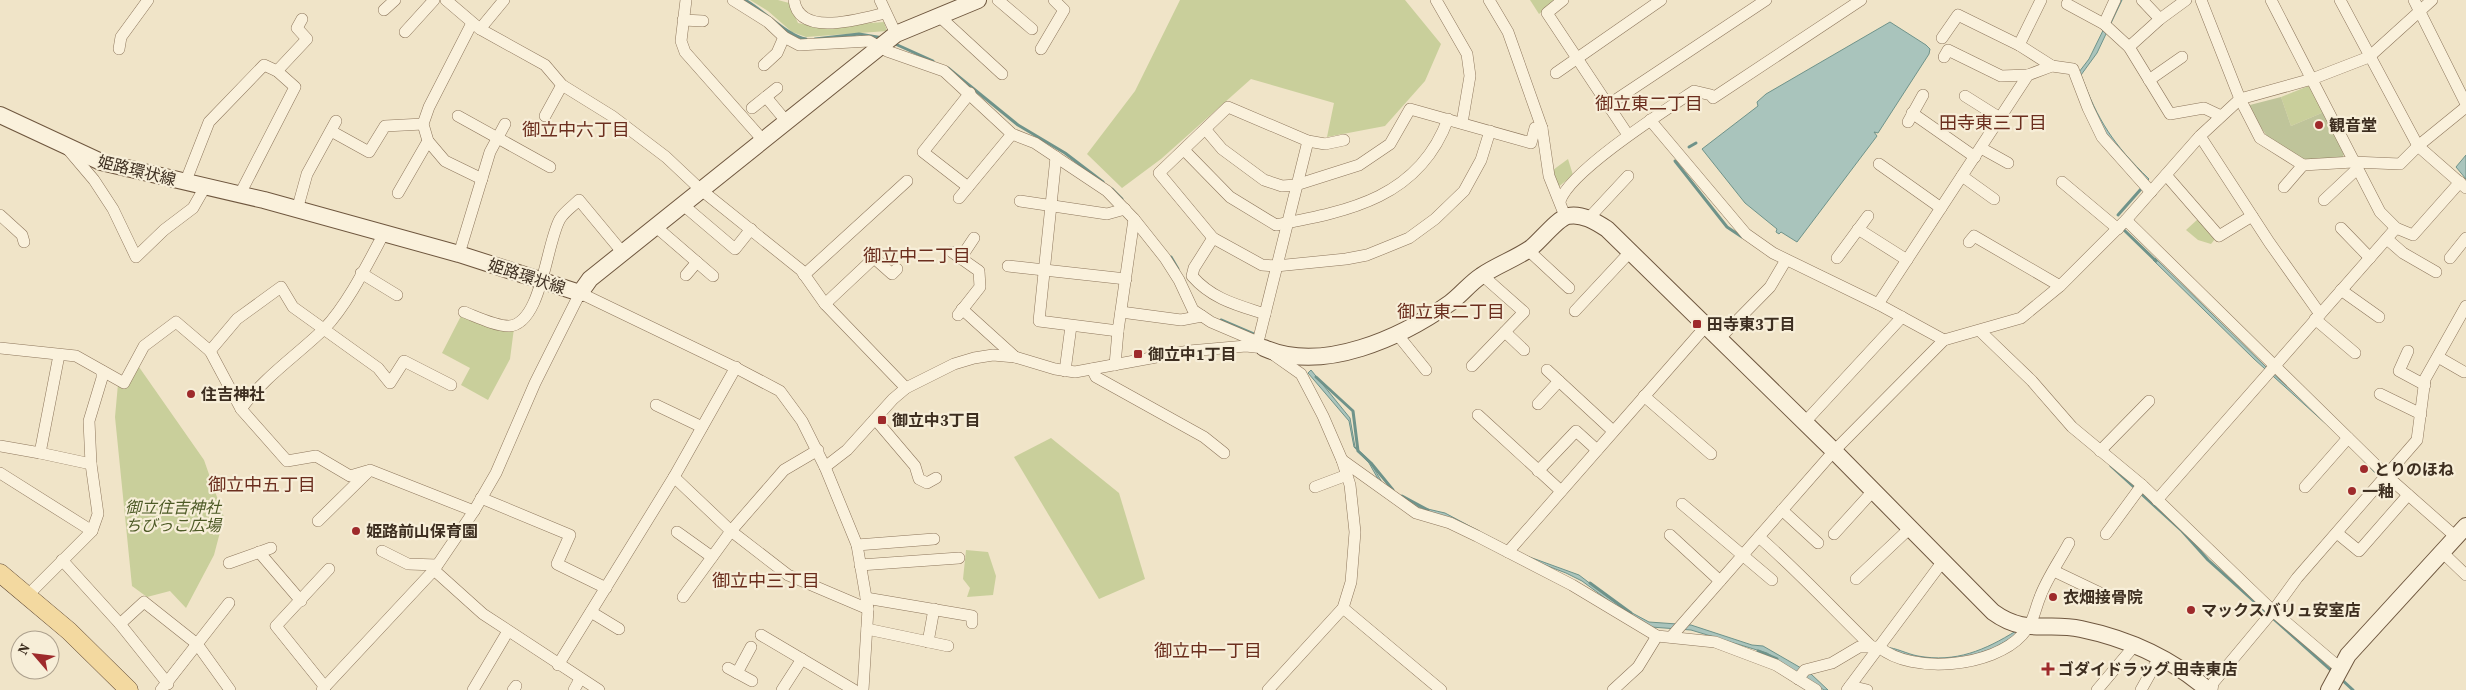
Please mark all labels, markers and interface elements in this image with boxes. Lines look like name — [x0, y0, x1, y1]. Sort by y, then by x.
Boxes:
district label: 御立東二丁目 — [1595, 91, 1703, 116]
district label: 田寺東三丁目 — [1939, 110, 2047, 135]
place label: 観音堂 — [2329, 114, 2377, 136]
district label: 御立中六丁目 — [522, 117, 630, 142]
marker: 観音堂 — [2313, 119, 2325, 131]
street label: 姫路環状線 — [96, 150, 178, 190]
district label: 御立中二丁目 — [863, 243, 971, 268]
street label: 姫路環状線 — [486, 253, 568, 299]
district label: 御立東二丁目 — [1397, 299, 1505, 324]
place label: 田寺東3丁目 — [1707, 313, 1796, 335]
marker: 田寺東3丁目 — [1691, 318, 1703, 330]
place label: 御立中1丁目 — [1148, 343, 1237, 365]
marker: 御立中1丁目 — [1132, 348, 1144, 360]
place label: 住吉神社 — [200, 383, 265, 405]
marker: 住吉神社 — [185, 388, 197, 400]
place label: 御立中3丁目 — [892, 409, 981, 431]
marker: 御立中3丁目 — [876, 414, 888, 426]
place label: とりのほね — [2374, 458, 2454, 480]
marker: とりのほね — [2358, 463, 2370, 475]
district label: 御立中五丁目 — [208, 472, 316, 497]
place label: 一釉 — [2362, 480, 2394, 502]
marker: 一釉 — [2346, 485, 2358, 497]
park label: 御立住吉神社 ちびっこ広場 — [125, 496, 223, 536]
place label: 姫路前山保育園 — [366, 520, 478, 542]
marker: 姫路前山保育園 — [350, 525, 362, 537]
district label: 御立中三丁目 — [712, 568, 820, 593]
place label: 衣畑接骨院 — [2063, 586, 2143, 608]
marker: 衣畑接骨院 — [2047, 591, 2059, 603]
place label: マックスバリュ安室店 — [2201, 599, 2361, 621]
marker: マックスバリュ安室店 — [2185, 604, 2197, 616]
north arrow — [10, 630, 60, 680]
district label: 御立中一丁目 — [1154, 638, 1262, 663]
text: N — [12, 640, 35, 658]
place label: ゴダイドラッグ 田寺東店 — [2058, 658, 2237, 680]
marker: ゴダイドラッグ 田寺東店 — [2042, 663, 2054, 675]

